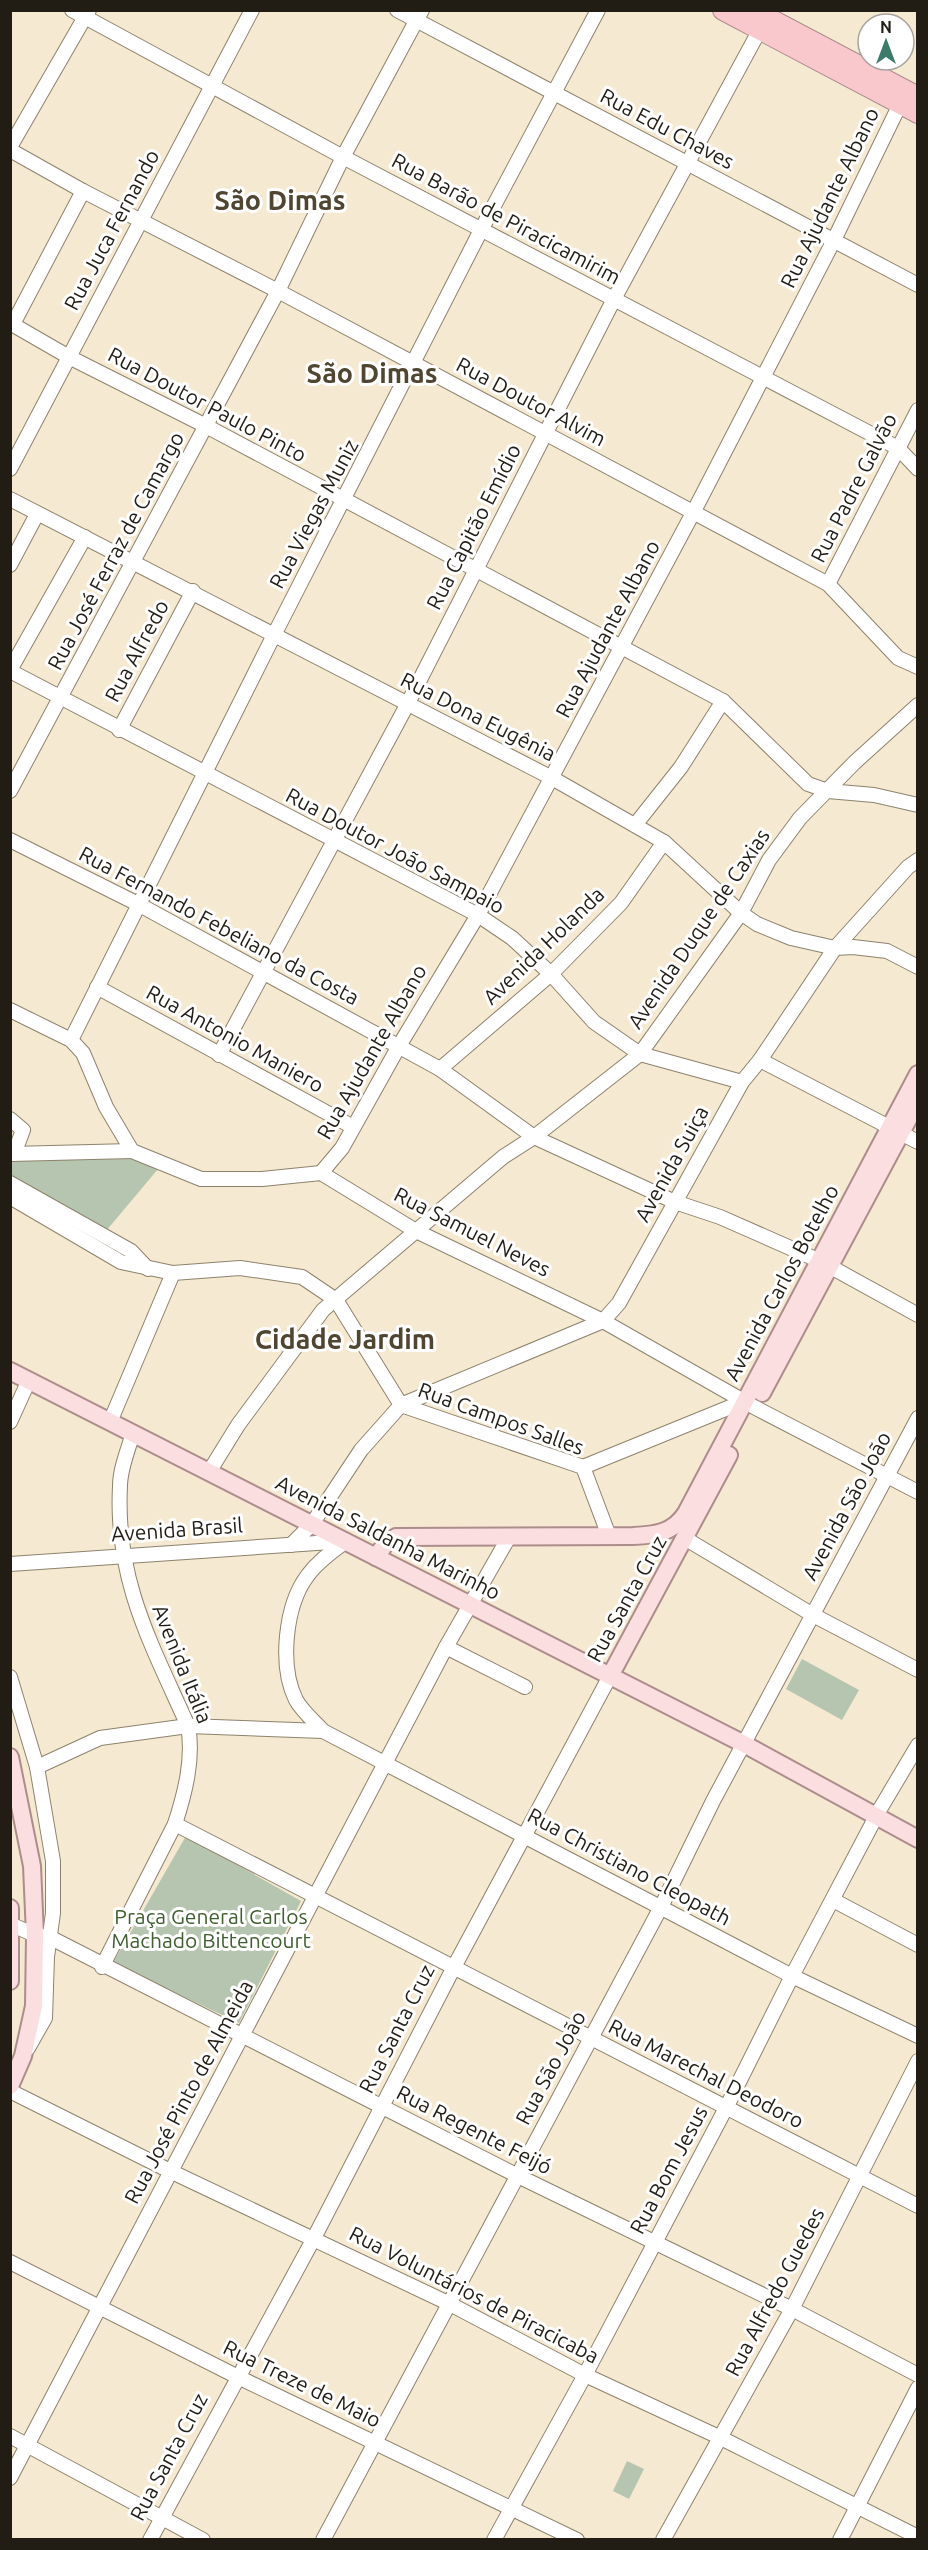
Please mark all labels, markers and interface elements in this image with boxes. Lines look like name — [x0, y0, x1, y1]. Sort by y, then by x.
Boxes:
north arrow — [856, 12, 916, 72]
text: N — [880, 18, 892, 36]
street label: Rua Edu Chaves — [597, 83, 738, 173]
street label: Rua Ajudante Albano — [775, 103, 883, 292]
street label: Rua Juca Fernando — [59, 145, 164, 314]
street label: Rua Barão de Piracicamirim — [388, 148, 625, 289]
district label: São Dimas — [215, 185, 345, 215]
street label: Rua Doutor Paulo Pinto — [104, 342, 311, 467]
street label: Rua Doutor Alvim — [453, 352, 610, 451]
district label: São Dimas — [307, 358, 437, 388]
street label: Rua Padre Galvão — [805, 409, 901, 566]
street label: Rua José Ferraz de Camargo — [42, 427, 188, 674]
street label: Rua Viegas Muniz — [264, 435, 362, 592]
street label: Rua Capitão Emídio — [421, 440, 525, 613]
street label: Rua Ajudante Albano — [550, 536, 664, 721]
street label: Rua Alfredo — [99, 595, 173, 706]
street label: Rua Dona Eugênia — [397, 667, 560, 766]
street label: Rua Doutor João Sampaio — [282, 782, 509, 918]
street label: Avenida Duque de Caxias — [622, 824, 774, 1033]
street label: Rua Fernando Febeliano da Costa — [75, 841, 364, 1009]
street label: Avenida Holanda — [478, 882, 609, 1009]
street label: Rua Ajudante Albano — [311, 960, 431, 1143]
street label: Rua Antonio Maniero — [143, 979, 328, 1097]
street label: Avenida Suiça — [629, 1101, 713, 1226]
street label: Avenida Carlos Botelho — [719, 1180, 843, 1385]
street label: Rua Samuel Neves — [390, 1181, 555, 1281]
district label: Cidade Jardim — [255, 1324, 435, 1354]
street label: Rua Campos Salles — [415, 1377, 587, 1459]
street label: Avenida São João — [797, 1427, 895, 1584]
street label: Avenida Saldanha Marinho — [272, 1470, 505, 1604]
street label: Avenida Brasil — [110, 1512, 244, 1546]
street label: Rua Santa Cruz — [582, 1531, 671, 1666]
street label: Avenida Itália — [148, 1601, 218, 1727]
street label: Rua Christiano Cleopath — [524, 1802, 735, 1930]
park label: Praça General Carlos Machado Bittencourt — [111, 1904, 311, 1952]
street label: Rua Santa Cruz — [353, 1960, 439, 2097]
street label: Rua José Pinto de Almeida — [119, 1976, 257, 2207]
street label: Rua São João — [510, 2007, 590, 2128]
street label: Rua Marechal Deodoro — [605, 2013, 808, 2133]
street label: Rua Regente Feijó — [393, 2080, 556, 2179]
street label: Rua Bom Jesus — [624, 2101, 712, 2238]
street label: Rua Alfredo Guedes — [720, 2203, 829, 2380]
street label: Rua Voluntários de Piracicaba — [346, 2221, 603, 2368]
street label: Rua Treze de Maio — [220, 2335, 385, 2432]
street label: Rua Santa Cruz — [124, 2389, 212, 2524]

